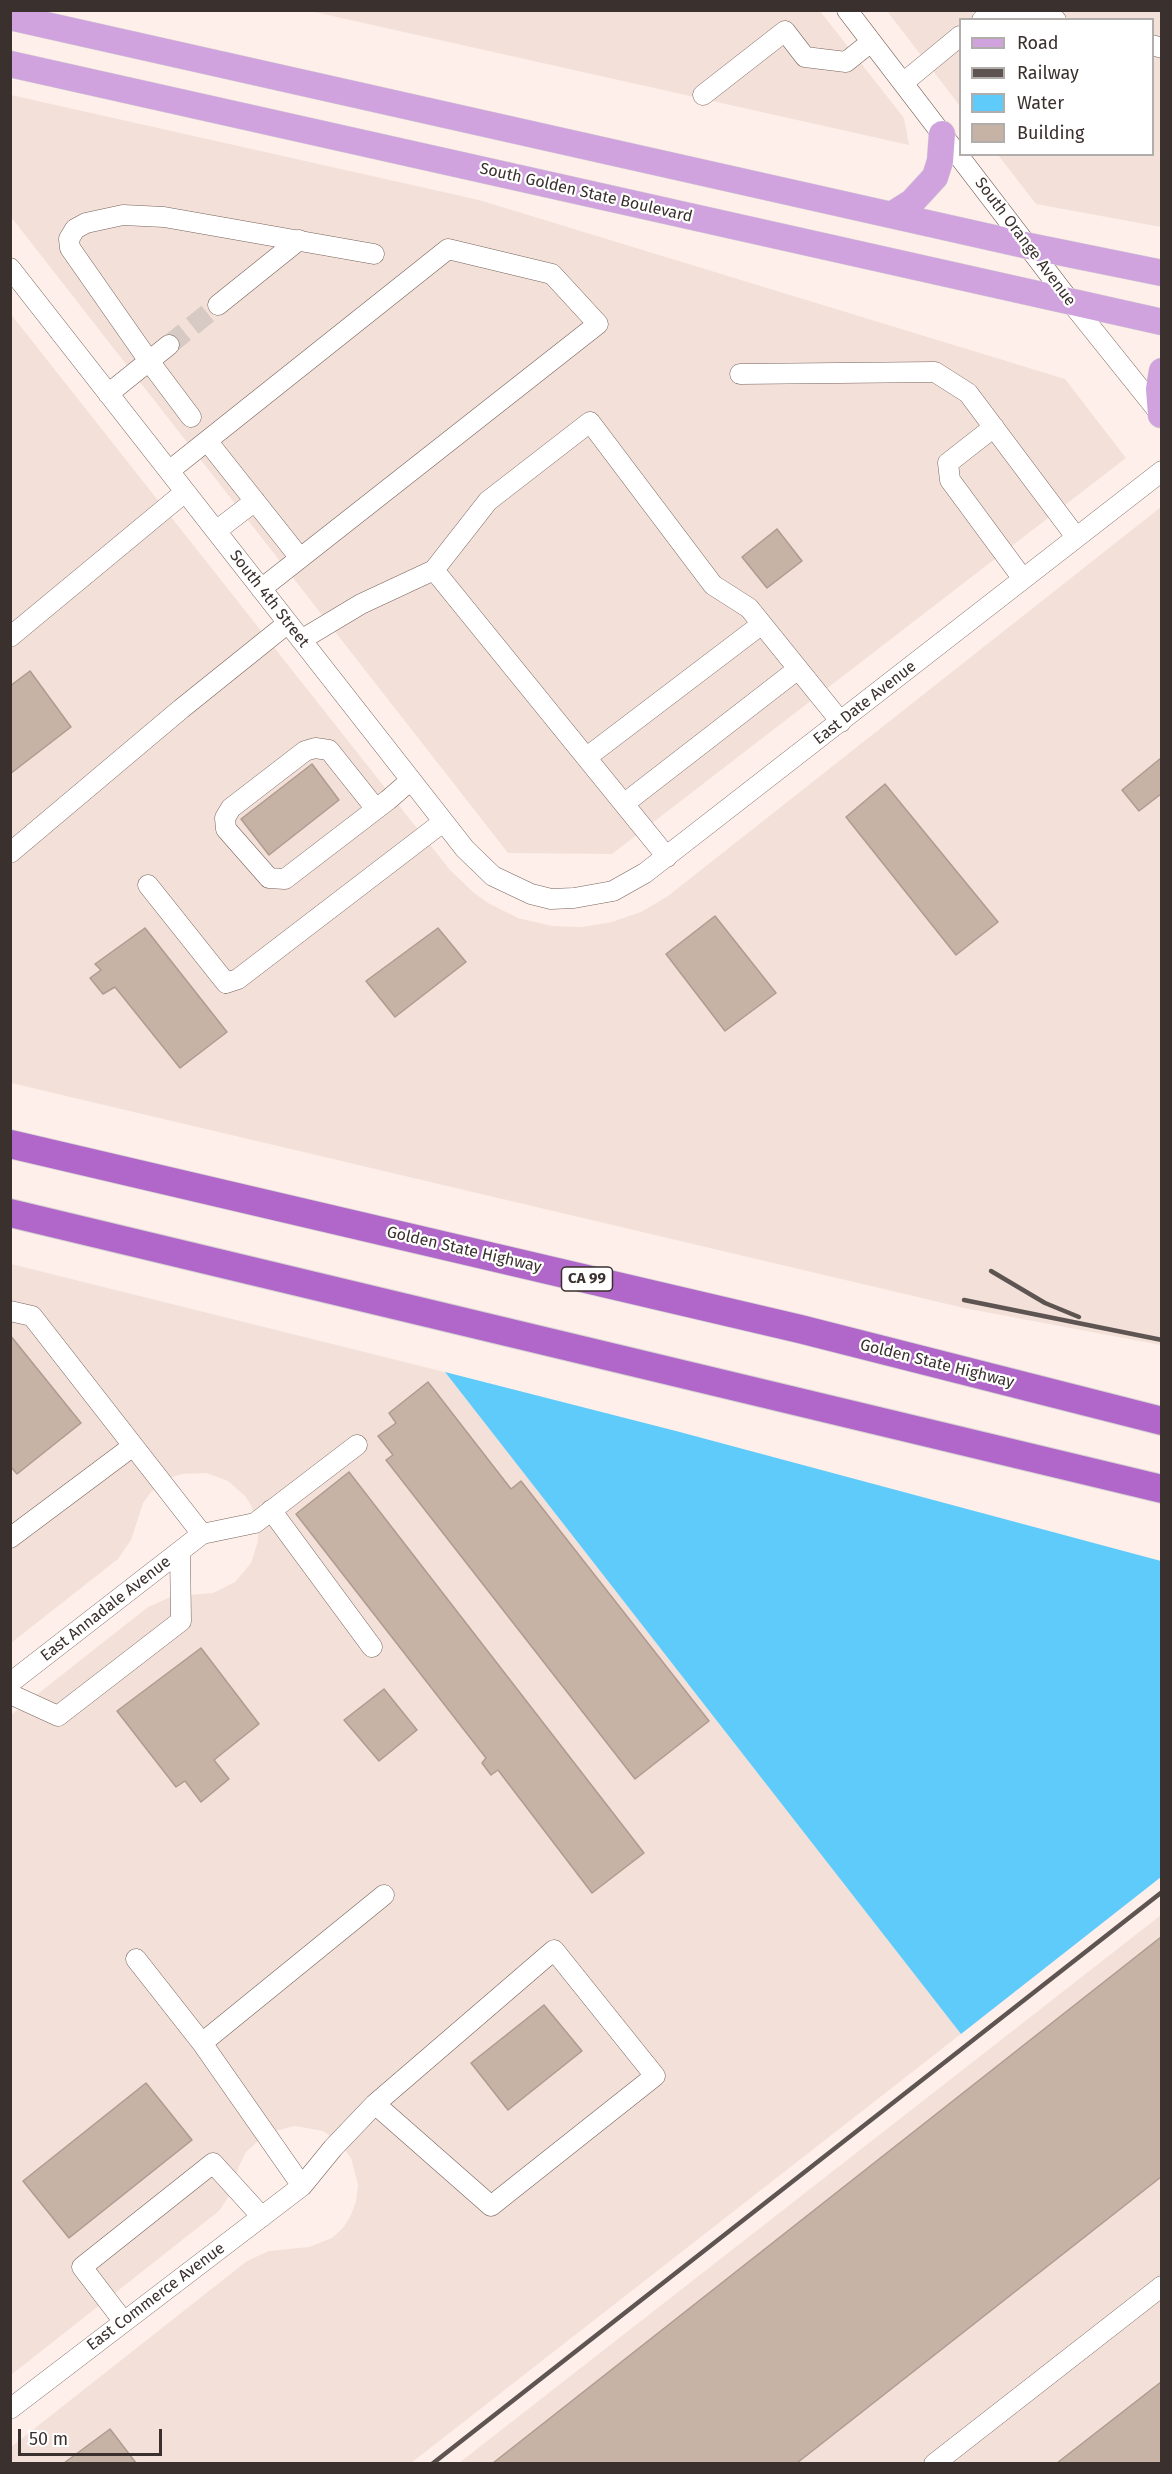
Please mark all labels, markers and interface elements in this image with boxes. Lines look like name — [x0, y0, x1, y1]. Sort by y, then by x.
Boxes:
legend — [959, 18, 1154, 156]
text: Road — [1017, 32, 1059, 54]
text: Railway — [1017, 62, 1079, 84]
text: Water — [1017, 92, 1064, 114]
text: Building — [1017, 122, 1084, 144]
street label: South Golden State Boulevard — [478, 159, 694, 227]
street label: South Orange Avenue — [970, 174, 1080, 310]
street label: South 4th Street — [225, 547, 313, 651]
street label: East Date Avenue — [810, 657, 920, 749]
street label: Golden State Highway — [385, 1223, 543, 1277]
road number: CA 99 — [562, 1267, 612, 1291]
street label: Golden State Highway — [858, 1336, 1016, 1392]
street label: East Annadale Avenue — [37, 1552, 175, 1666]
street label: East Commerce Avenue — [83, 2239, 229, 2355]
scale bar — [21, 2417, 165, 2455]
text: 50 m — [29, 2428, 68, 2450]

